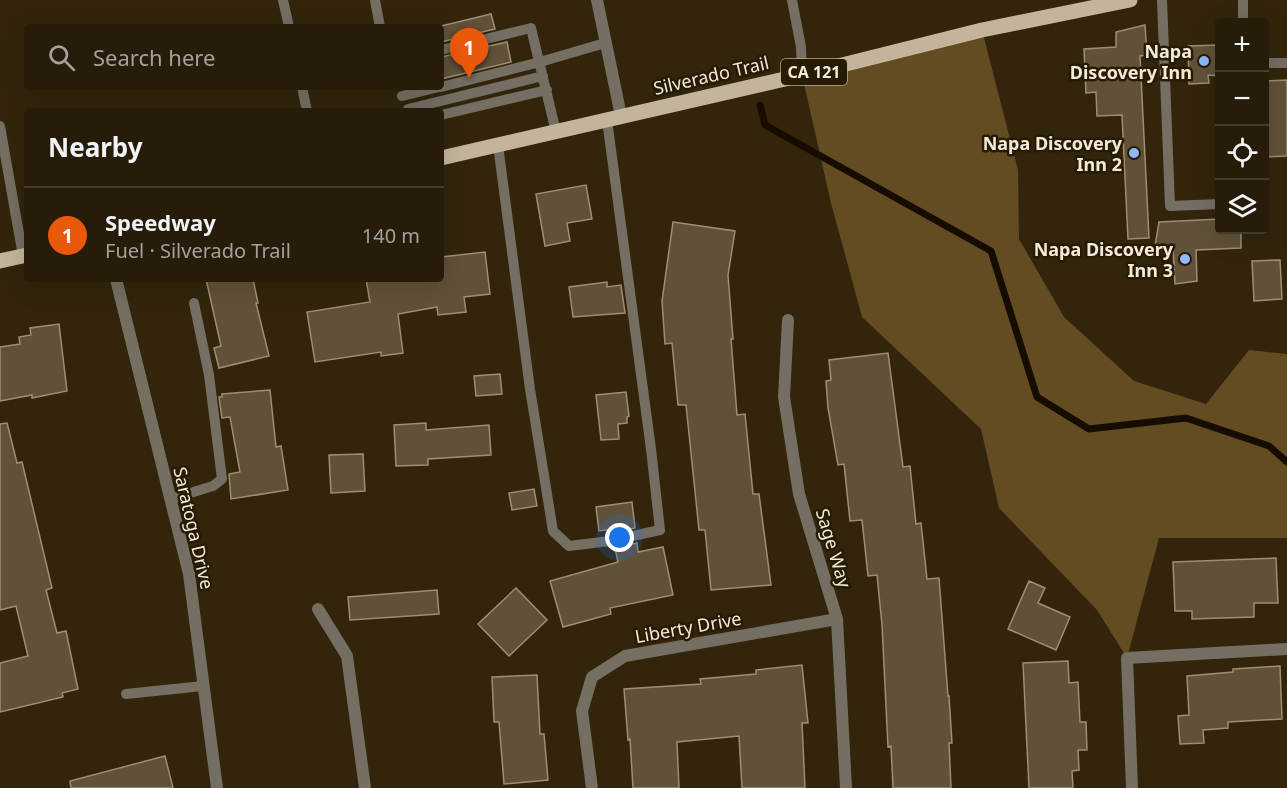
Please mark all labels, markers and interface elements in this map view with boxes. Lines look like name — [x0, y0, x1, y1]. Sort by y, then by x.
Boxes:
map controls — [1215, 18, 1269, 234]
button: + — [1215, 18, 1269, 72]
search box — [24, 24, 444, 90]
pin: 1 — [450, 28, 488, 78]
place label: Napa Discovery Inn — [1070, 39, 1192, 84]
icon: search — [45, 41, 78, 74]
text: Search here — [93, 42, 215, 72]
street label: Silverado Trail — [651, 50, 771, 100]
marker: Napa Discovery Inn — [1197, 54, 1211, 68]
road number: CA 121 — [781, 59, 847, 85]
button: − — [1215, 72, 1269, 126]
button: locate — [1215, 126, 1269, 180]
text: Nearby — [48, 129, 143, 165]
place label: Napa Discovery Inn 2 — [983, 131, 1123, 176]
marker: Napa Discovery Inn 2 — [1127, 146, 1141, 160]
button: layers — [1215, 180, 1269, 234]
text: Speedway — [105, 207, 216, 237]
text: 1 — [62, 222, 73, 249]
text: 140 m — [362, 222, 420, 249]
text: Fuel · Silverado Trail — [105, 237, 291, 264]
place label: Napa Discovery Inn 3 — [1034, 237, 1174, 282]
marker: Napa Discovery Inn 3 — [1178, 252, 1192, 266]
street label: Saratoga Drive — [168, 464, 220, 592]
street label: Sage Way — [811, 505, 858, 591]
your location — [605, 523, 634, 552]
street label: Liberty Drive — [633, 606, 743, 648]

